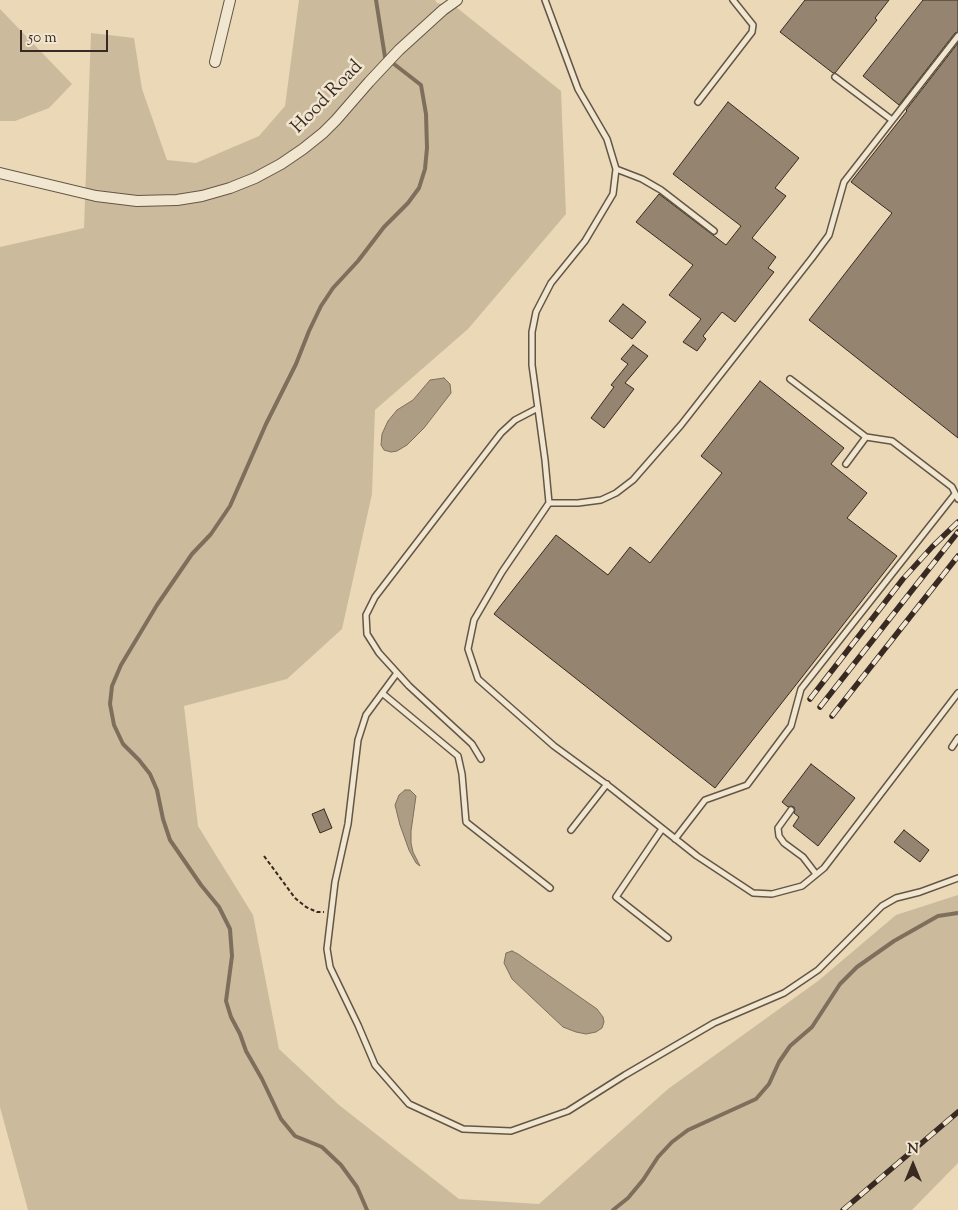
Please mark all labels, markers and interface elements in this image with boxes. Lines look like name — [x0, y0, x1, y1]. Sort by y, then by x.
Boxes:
scale bar — [22, 20, 110, 52]
text: 50 m — [28, 28, 57, 49]
street label: Hood Road — [287, 57, 369, 139]
north arrow — [888, 1140, 938, 1190]
text: N — [907, 1140, 919, 1160]

